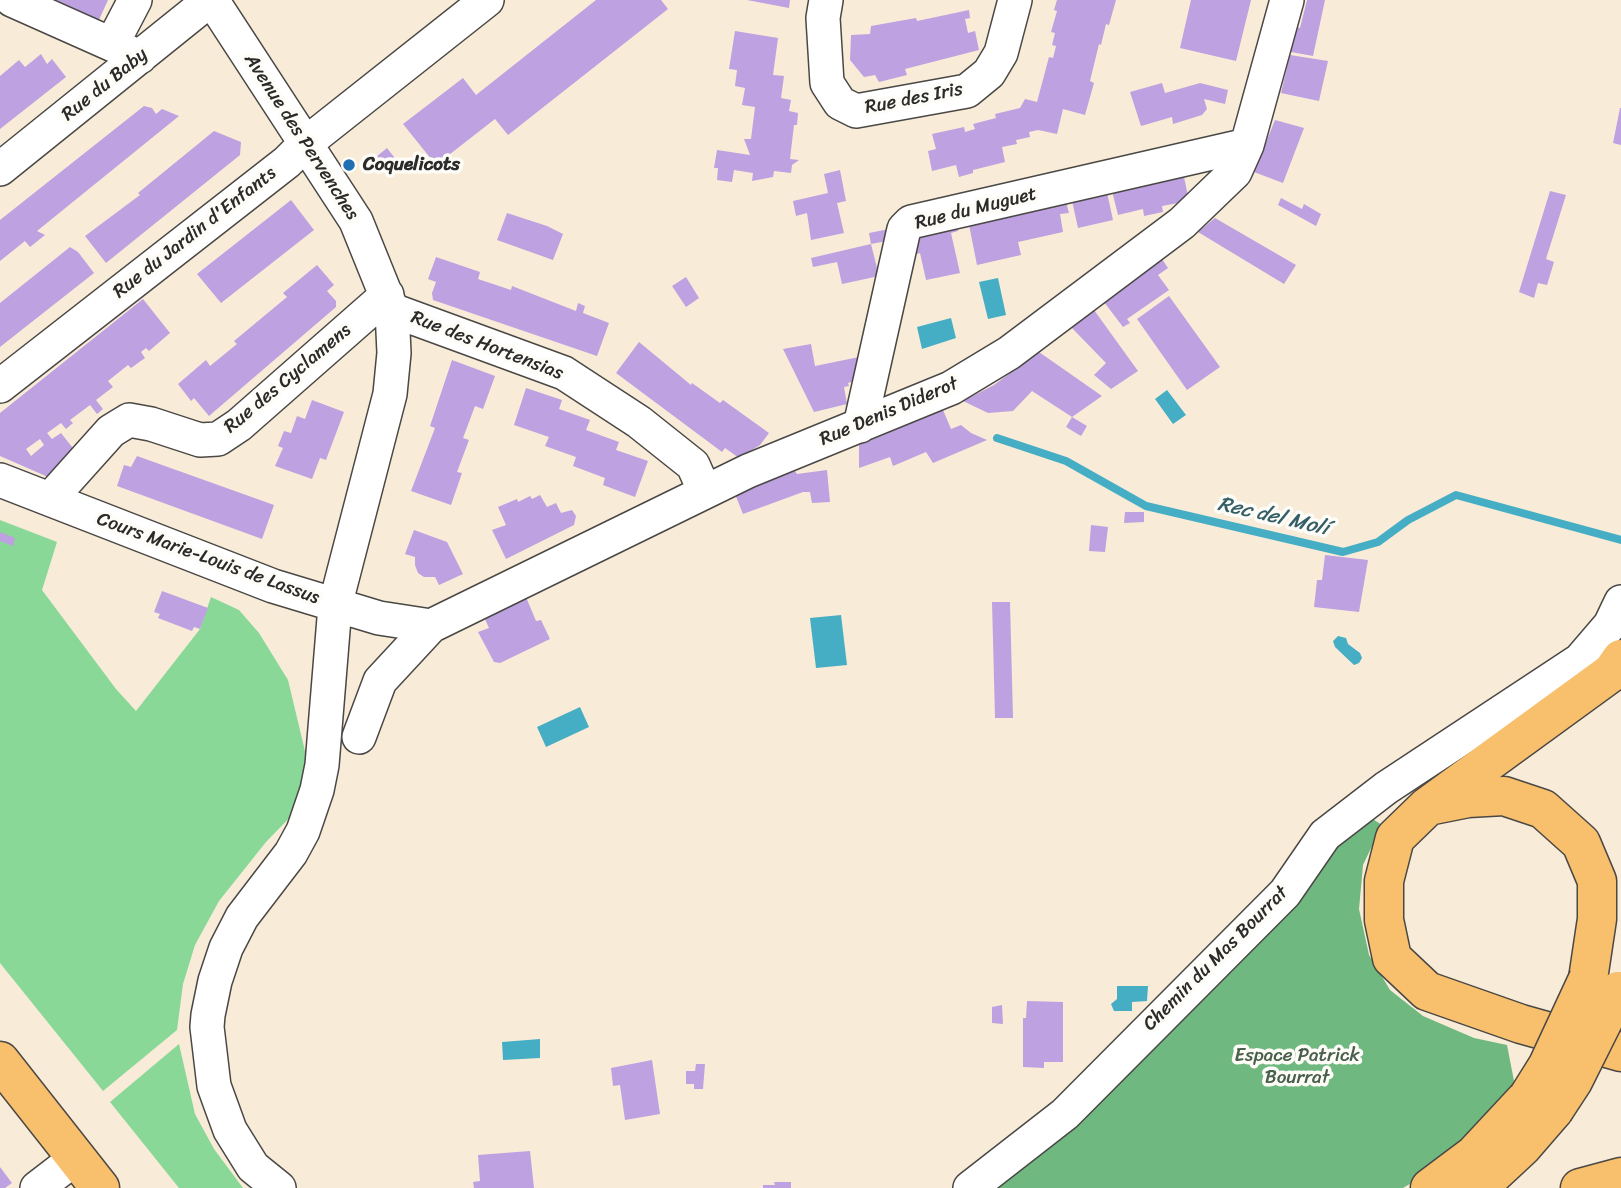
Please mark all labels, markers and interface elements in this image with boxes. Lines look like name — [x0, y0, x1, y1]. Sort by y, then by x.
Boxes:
street label: Rue du Baby — [58, 44, 152, 126]
street label: Avenue des Pervenches — [239, 50, 363, 224]
street label: Rue des Iris — [863, 78, 965, 120]
place label: Coquelicots — [363, 154, 460, 176]
marker: Coquelicots — [341, 157, 357, 173]
street label: Rue du Jardin d'Enfants — [109, 162, 281, 304]
street label: Rue du Muguet — [913, 183, 1039, 235]
street label: Rue des Hortensias — [408, 306, 566, 386]
street label: Rue des Cyclamens — [220, 319, 356, 439]
street label: Rue Denis Diderot — [816, 373, 962, 451]
water label: Rec del Molí — [1215, 492, 1331, 542]
street label: Cours Marie-Louis de Lassus — [94, 508, 322, 610]
street label: Chemin du Mas Bourrat — [1139, 882, 1293, 1036]
park label: Espace Patrick Bourrat — [1234, 1045, 1360, 1089]

